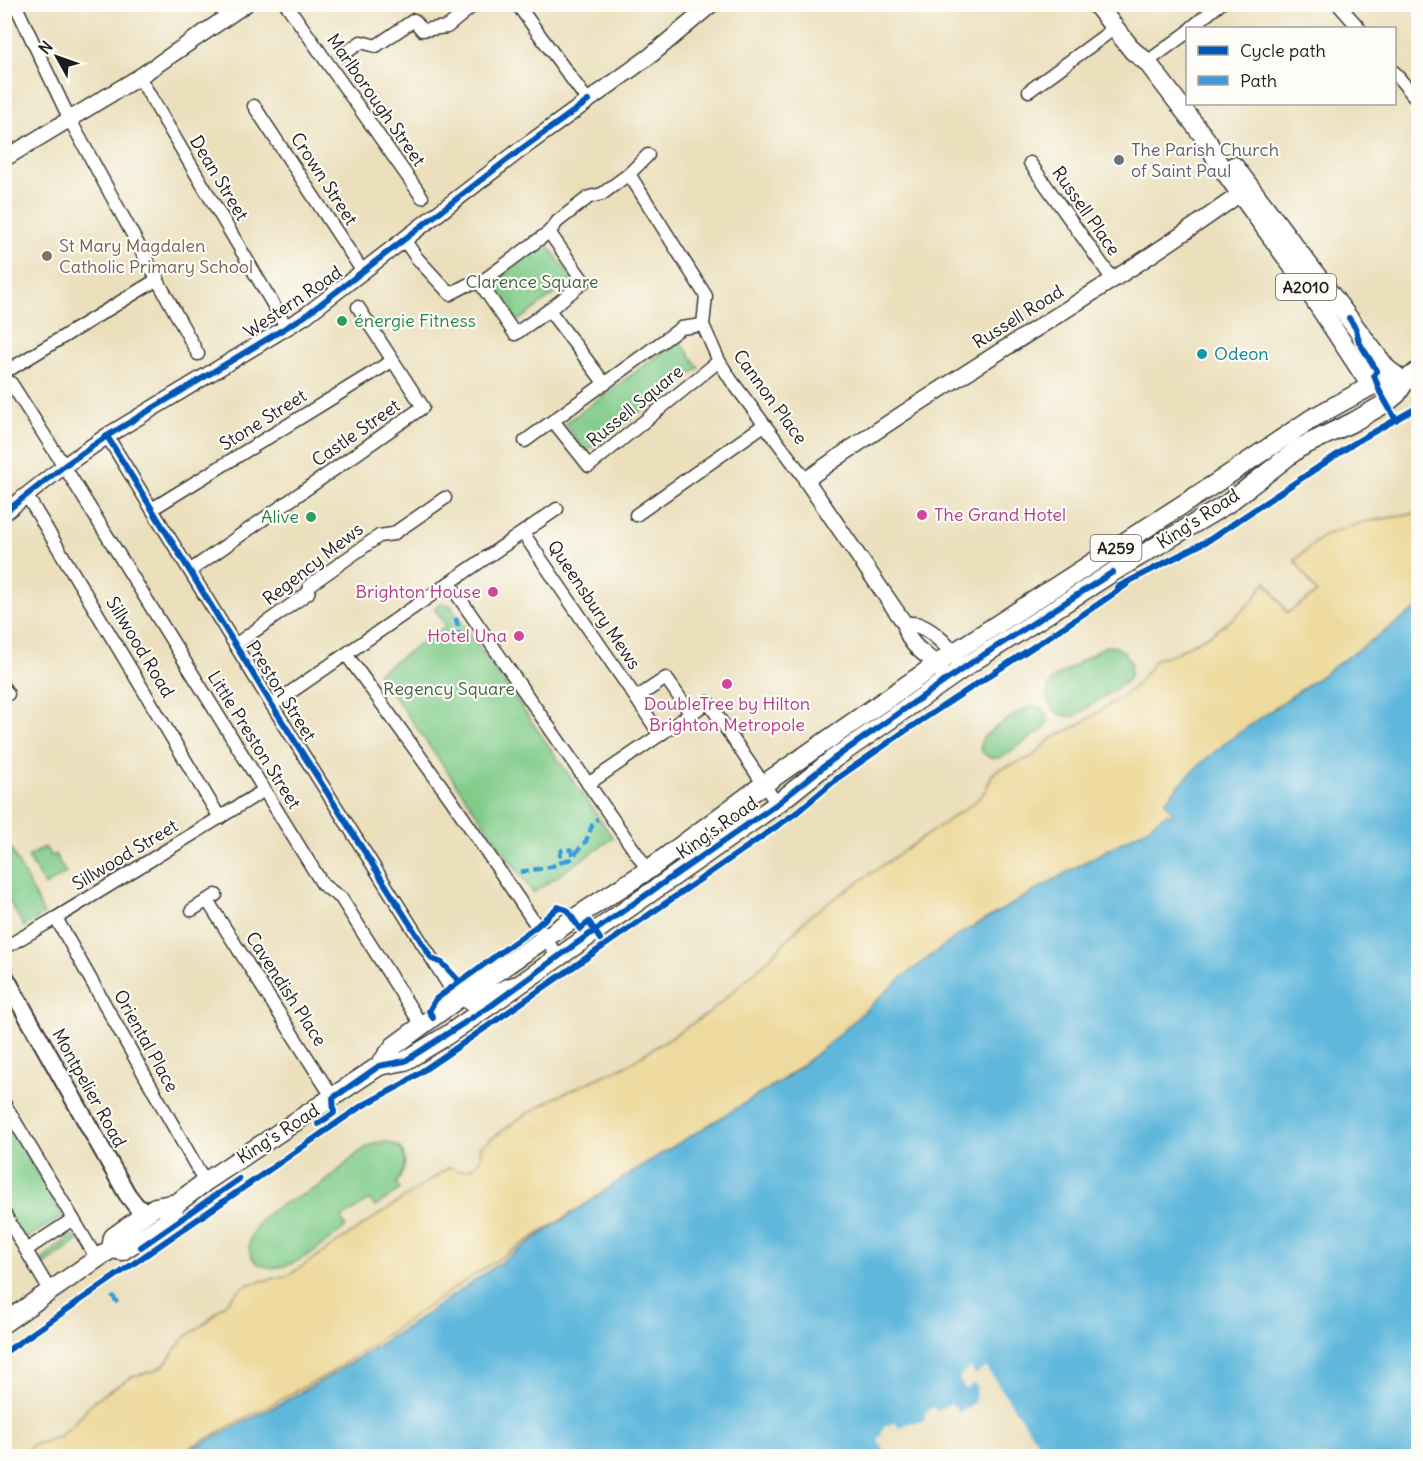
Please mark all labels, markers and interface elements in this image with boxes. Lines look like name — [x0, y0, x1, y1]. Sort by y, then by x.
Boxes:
north arrow — [27, 27, 87, 87]
legend — [1186, 27, 1396, 105]
street label: Marlborough Street — [322, 29, 431, 170]
text: N — [34, 37, 57, 58]
text: Cycle path — [1240, 39, 1326, 62]
text: Path — [1240, 69, 1277, 92]
street label: Crown Street — [286, 128, 363, 229]
street label: Dean Street — [185, 131, 254, 225]
place label: The Parish Church of Saint Paul — [1131, 138, 1279, 182]
marker: The Parish Church of Saint Paul — [1112, 153, 1126, 167]
street label: Russell Place — [1047, 162, 1126, 260]
place label: St Mary Magdalen Catholic Primary School — [59, 234, 253, 278]
marker: St Mary Magdalen Catholic Primary School — [40, 249, 54, 263]
street label: Western Road — [239, 260, 347, 343]
park label: Clarence Square — [465, 270, 599, 293]
road number: A2010 — [1276, 274, 1336, 300]
street label: Russell Road — [968, 279, 1068, 353]
place label: énergie Fitness — [354, 309, 476, 332]
marker: énergie Fitness — [335, 314, 349, 328]
place label: Odeon — [1214, 342, 1269, 365]
street label: Cannon Place — [728, 345, 812, 448]
marker: Odeon — [1195, 347, 1209, 361]
street label: Russell Square — [582, 360, 688, 452]
street label: Stone Street — [215, 384, 311, 455]
street label: Castle Street — [307, 394, 404, 471]
street label: King's Road — [1152, 483, 1244, 554]
place label: The Grand Hotel — [934, 503, 1066, 526]
place label: Alive — [261, 505, 299, 528]
marker: The Grand Hotel — [915, 508, 929, 522]
marker: Alive — [304, 510, 318, 524]
street label: Regency Mews — [258, 517, 367, 610]
road number: A259 — [1090, 535, 1142, 561]
street label: Queensbury Mews — [543, 536, 646, 674]
place label: Brighton House — [355, 580, 481, 603]
marker: Brighton House — [486, 585, 500, 599]
street label: Sillwood Road — [101, 592, 180, 702]
place label: Hotel Una — [427, 624, 507, 647]
marker: Hotel Una — [512, 629, 526, 643]
street label: Preston Street — [241, 636, 322, 745]
street label: Little Preston Street — [203, 666, 306, 813]
park label: Regency Square — [383, 677, 515, 700]
marker: DoubleTree by Hilton Brighton Metropole — [720, 677, 734, 691]
place label: DoubleTree by Hilton Brighton Metropole — [644, 692, 810, 736]
street label: King's Road — [672, 791, 762, 864]
street label: Sillwood Street — [68, 814, 182, 895]
street label: Cavendish Place — [241, 927, 332, 1050]
street label: Oriental Place — [109, 986, 184, 1096]
street label: Montpelier Road — [47, 1024, 132, 1152]
street label: King's Road — [232, 1098, 324, 1169]

